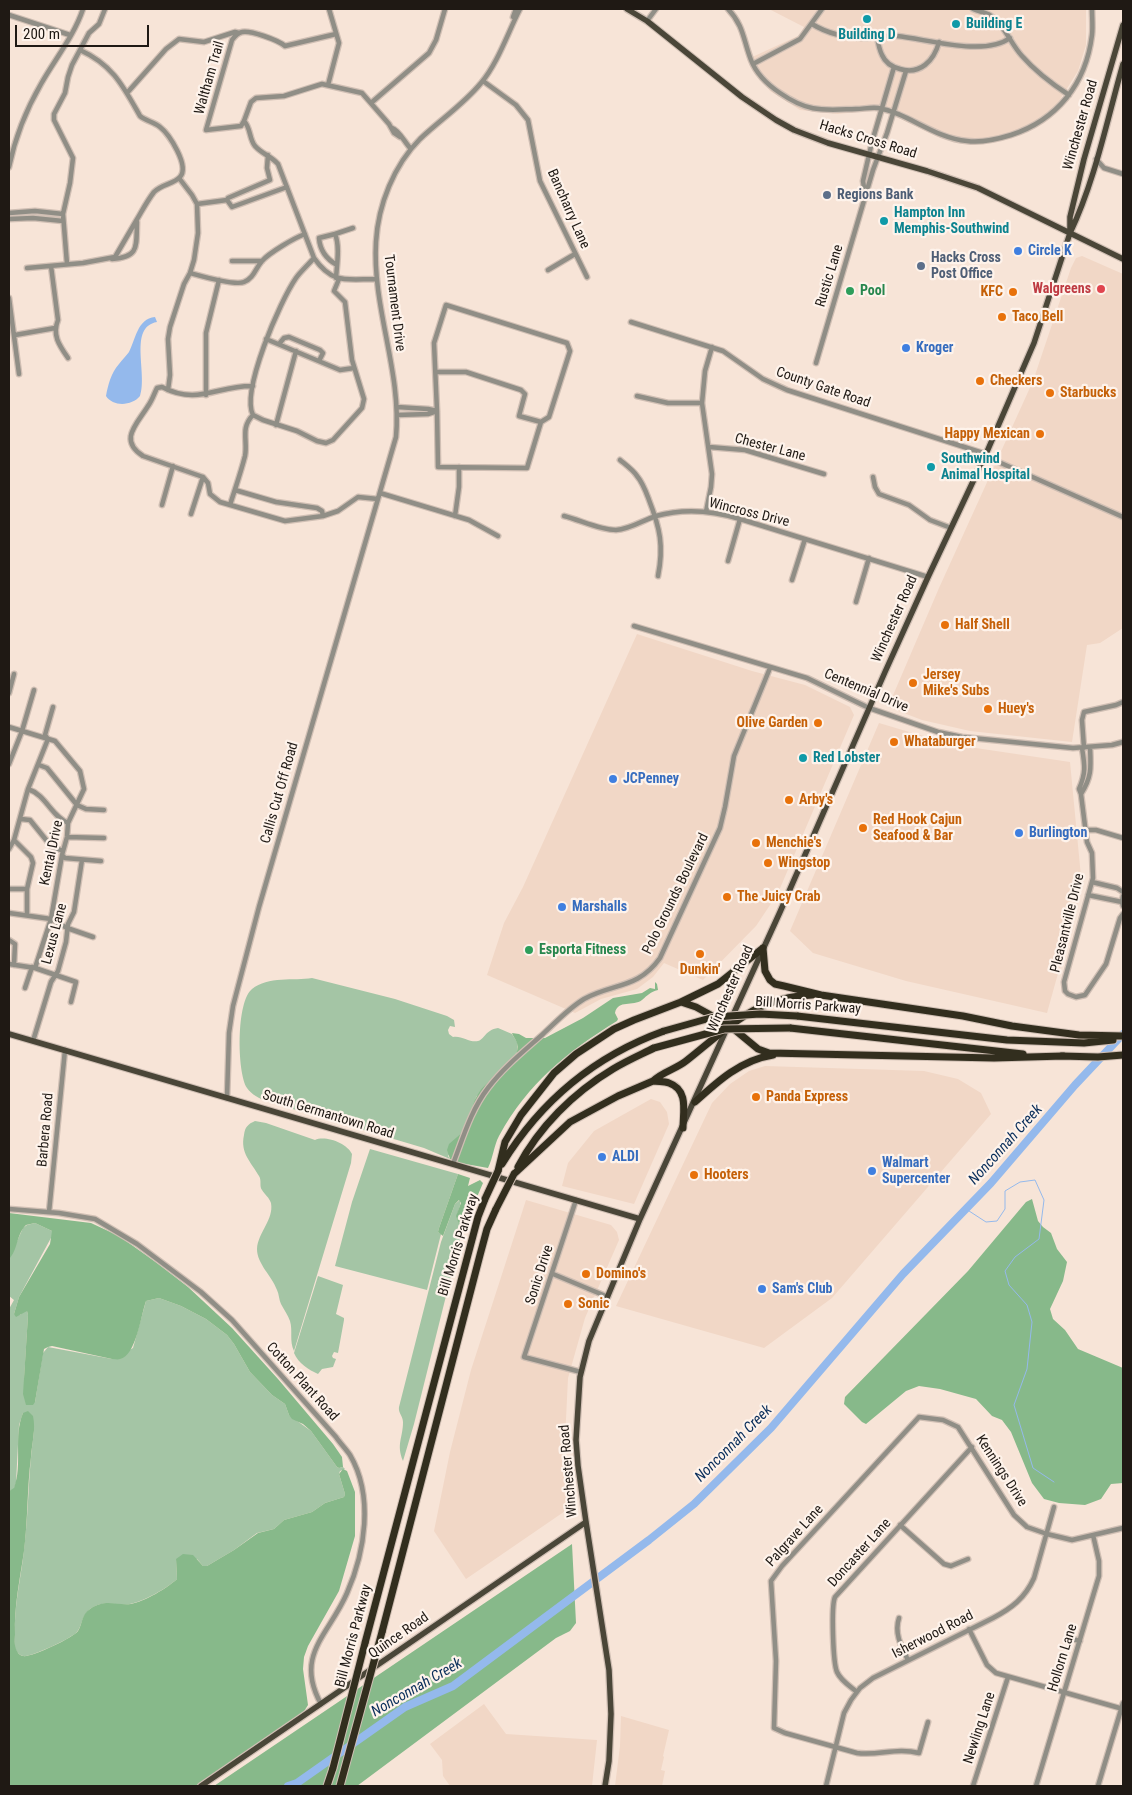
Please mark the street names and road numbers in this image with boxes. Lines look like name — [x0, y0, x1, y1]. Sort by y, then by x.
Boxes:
street label: Waltham Trail — [192, 39, 228, 117]
street label: Winchester Road — [1060, 78, 1102, 172]
street label: Hacks Cross Road — [817, 117, 919, 163]
street label: Bancharry Lane — [543, 167, 593, 251]
street label: Rustic Lane — [813, 243, 847, 309]
street label: Tournament Drive — [380, 254, 408, 352]
street label: County Gate Road — [774, 364, 872, 412]
street label: Chester Lane — [733, 430, 807, 466]
street label: Wincross Drive — [707, 495, 791, 531]
street label: Winchester Road — [868, 573, 922, 665]
street label: Centennial Drive — [821, 666, 911, 716]
street label: Callis Cut Off Road — [258, 740, 302, 846]
street label: Kental Drive — [37, 819, 67, 887]
street label: Polo Grounds Boulevard — [639, 831, 713, 957]
street label: Pleasantville Drive — [1048, 872, 1088, 974]
street label: Lexus Lane — [39, 902, 71, 966]
street label: Winchester Road — [704, 943, 758, 1035]
street label: Bill Morris Parkway — [755, 994, 861, 1018]
street label: South Germantown Road — [260, 1087, 396, 1143]
street label: Barbera Road — [34, 1092, 58, 1168]
street label: Bill Morris Parkway — [435, 1192, 483, 1298]
street label: Sonic Drive — [522, 1243, 558, 1307]
street label: Cotton Plant Road — [262, 1339, 342, 1425]
street label: Winchester Road — [557, 1424, 581, 1518]
street label: Kennings Drive — [972, 1432, 1030, 1510]
street label: Palgrave Lane — [763, 1502, 827, 1570]
street label: Doncaster Lane — [825, 1515, 895, 1591]
street label: Bill Morris Parkway — [332, 1583, 376, 1689]
street label: Isherwood Road — [890, 1607, 976, 1663]
street label: Quince Road — [366, 1609, 432, 1663]
street label: Hollorn Lane — [1045, 1622, 1081, 1694]
street label: Newling Lane — [961, 1690, 999, 1766]

